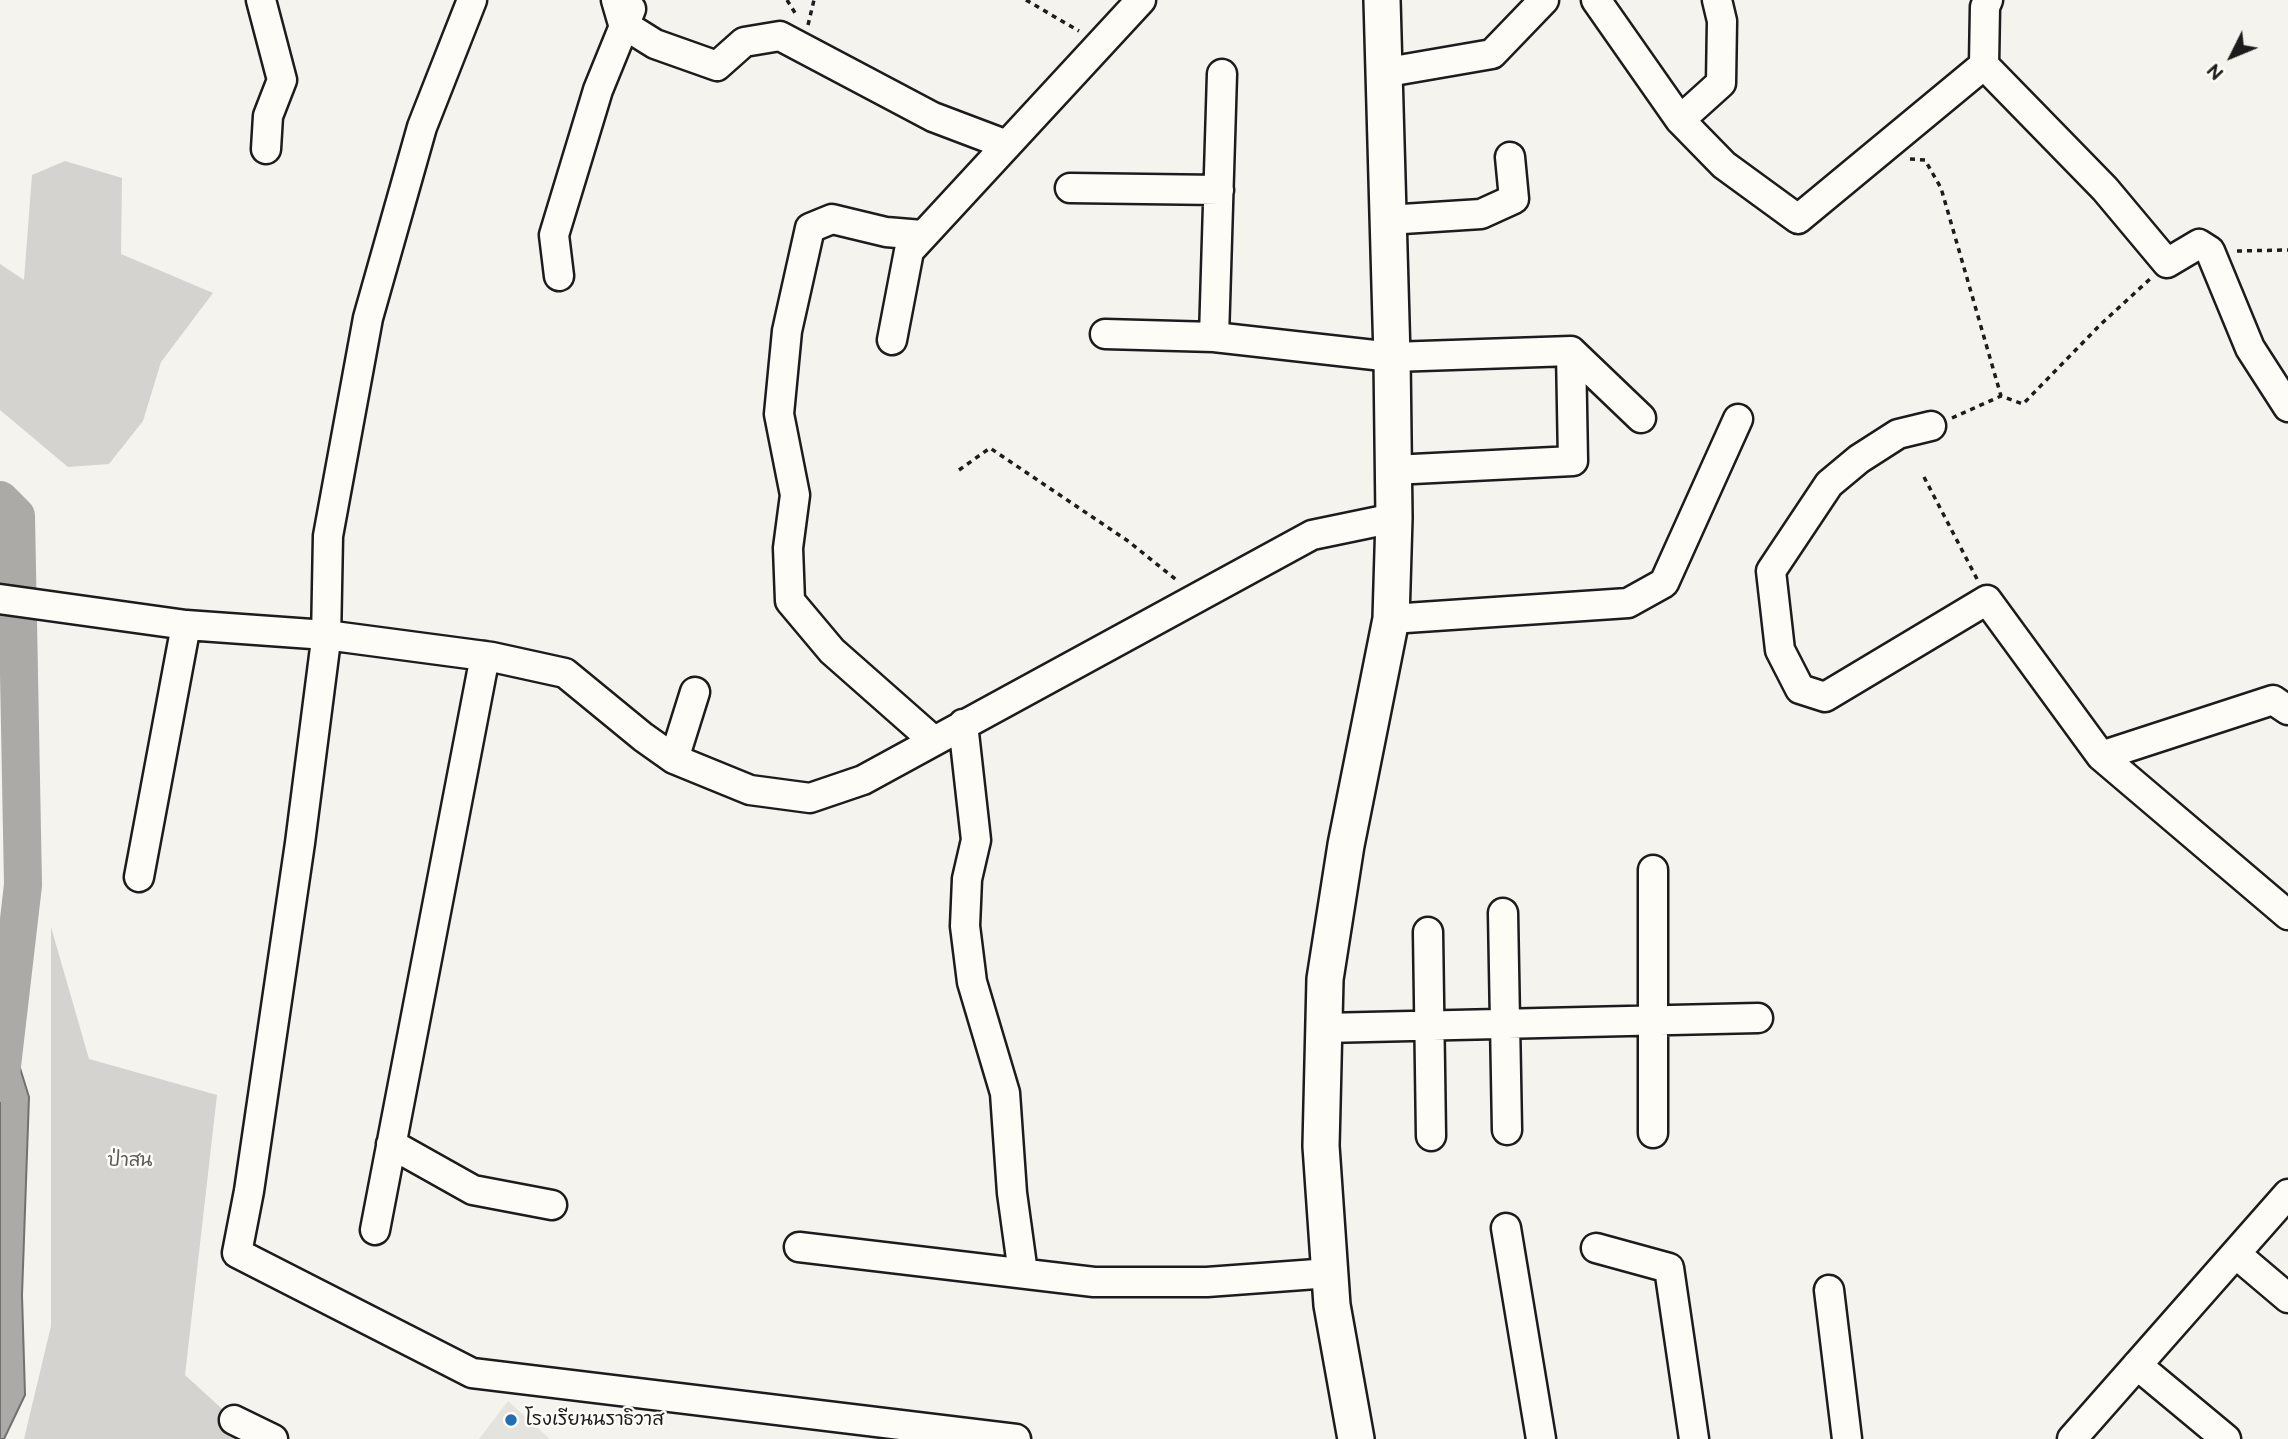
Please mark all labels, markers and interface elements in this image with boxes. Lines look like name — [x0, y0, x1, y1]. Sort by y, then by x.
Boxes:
north arrow — [2197, 21, 2267, 91]
text: N — [2203, 58, 2230, 84]
park label: ป่าสน — [107, 1150, 153, 1172]
place label: โรงเรียนนราธิวาส — [525, 1409, 663, 1431]
marker: โรงเรียนนราธิวาส — [503, 1412, 519, 1428]

